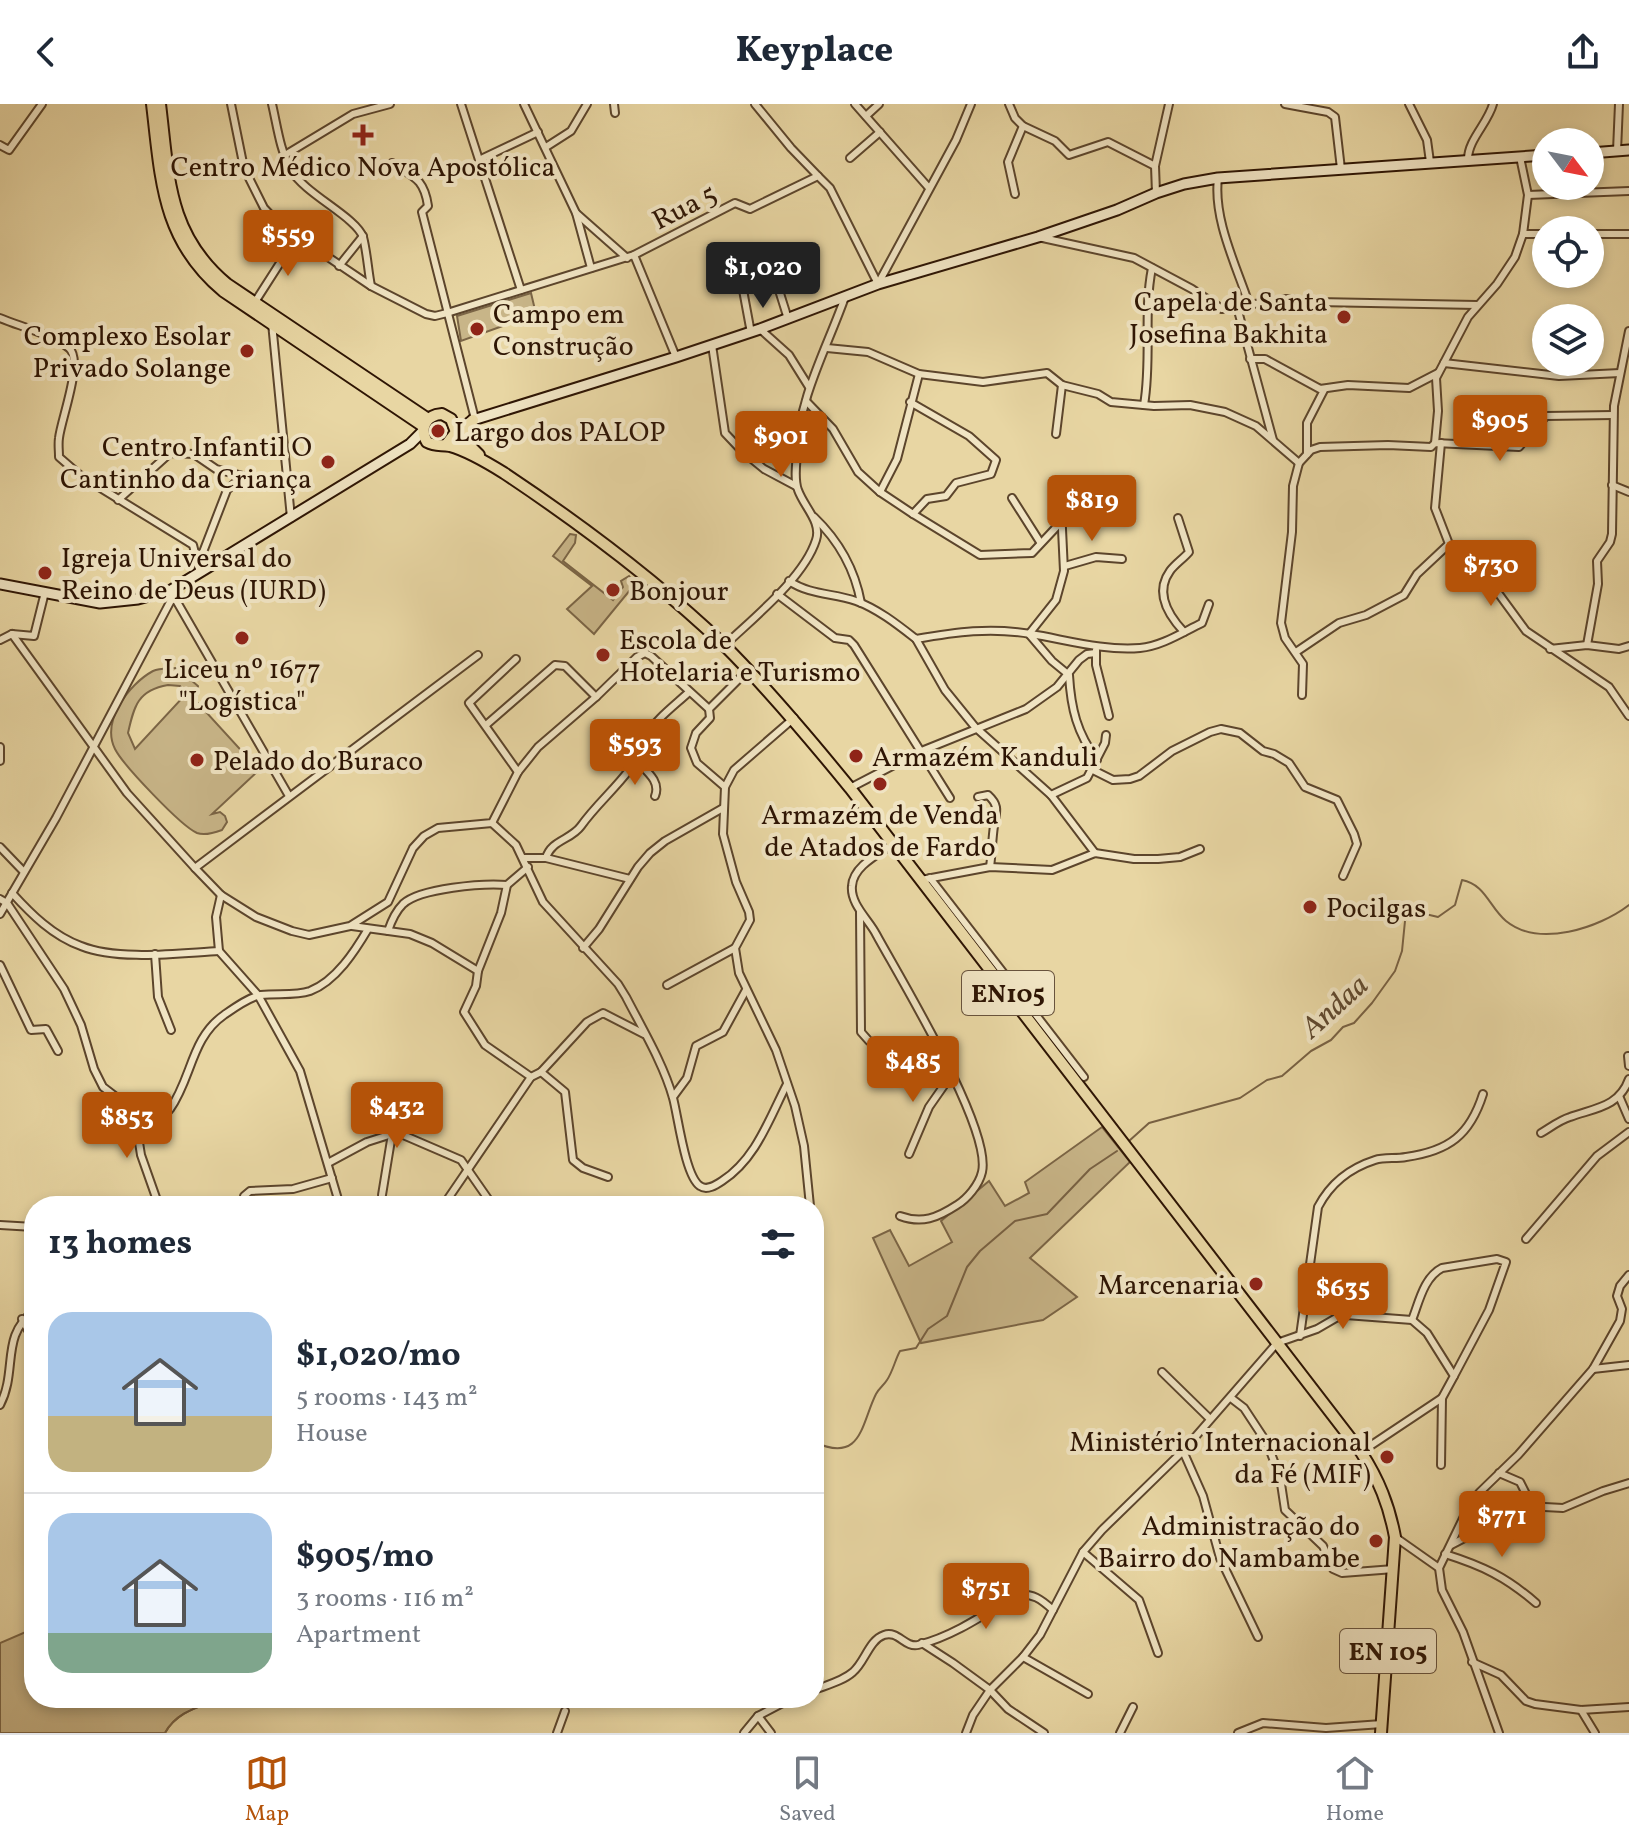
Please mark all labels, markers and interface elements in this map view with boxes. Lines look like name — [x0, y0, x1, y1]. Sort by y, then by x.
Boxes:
text: Keyplace — [736, 27, 893, 77]
icon: back — [24, 30, 68, 74]
icon: share — [1561, 30, 1605, 74]
marker: Centro Médico Nova Apostólica — [352, 124, 374, 146]
north arrow — [1532, 128, 1604, 200]
map controls — [1532, 128, 1604, 376]
place label: Centro Médico Nova Apostólica — [170, 149, 556, 188]
street label: Rua 5 — [646, 175, 724, 241]
pin: $559 — [241, 210, 335, 278]
button: locate — [1532, 216, 1604, 288]
text: $559 — [261, 218, 315, 254]
pin: $1,020 — [698, 242, 828, 310]
text: $1,020 — [724, 250, 802, 286]
place label: Capela de Santa Josefina Bakhita — [1129, 284, 1328, 355]
place label: Campo em Construção — [493, 296, 634, 367]
button: layers — [1532, 304, 1604, 376]
marker: Capela de Santa Josefina Bakhita — [1335, 308, 1353, 326]
place label: Complexo Esolar Privado Solange — [24, 318, 231, 389]
marker: Campo em Construção — [468, 320, 486, 338]
marker: Complexo Esolar Privado Solange — [238, 342, 256, 360]
pin: $905 — [1453, 395, 1547, 463]
text: $905 — [1471, 403, 1529, 439]
pin: $901 — [734, 411, 828, 479]
place label: Largo dos PALOP — [454, 414, 665, 453]
text: $901 — [753, 419, 809, 455]
marker: Largo dos PALOP — [429, 422, 447, 440]
place label: Centro Infantil O Cantinho da Criança — [60, 429, 312, 500]
marker: Centro Infantil O Cantinho da Criança — [319, 453, 337, 471]
pin: $819 — [1045, 475, 1139, 543]
text: $819 — [1065, 483, 1119, 519]
place label: Igreja Universal do Reino de Deus (IURD) — [61, 540, 326, 611]
pin: $730 — [1444, 540, 1538, 608]
text: $730 — [1463, 548, 1519, 584]
marker: Igreja Universal do Reino de Deus (IURD) — [36, 564, 54, 582]
place label: Bonjour — [629, 573, 729, 612]
marker: Bonjour — [604, 581, 622, 599]
place label: Escola de Hotelaria e Turismo — [619, 622, 860, 693]
marker: Liceu nº 1677 "Logística" — [233, 629, 251, 647]
marker: Escola de Hotelaria e Turismo — [594, 646, 612, 664]
place label: Liceu nº 1677 "Logística" — [163, 651, 321, 722]
pin: $593 — [588, 719, 682, 787]
text: $593 — [608, 727, 662, 763]
place label: Armazém Kanduli — [872, 739, 1098, 778]
place label: Pelado do Buraco — [213, 743, 423, 782]
marker: Armazém Kanduli — [847, 747, 865, 765]
marker: Pelado do Buraco — [188, 751, 206, 769]
marker: Armazém de Venda de Atados de Fardo — [871, 775, 889, 793]
place label: Armazém de Venda de Atados de Fardo — [761, 797, 999, 868]
place label: Pocilgas — [1326, 890, 1426, 929]
marker: Pocilgas — [1301, 898, 1319, 916]
water label: Andaa — [1292, 966, 1378, 1050]
road number: EN105 — [962, 971, 1054, 1015]
pin: $485 — [866, 1036, 960, 1104]
text: $485 — [885, 1044, 941, 1080]
pin: $432 — [350, 1082, 444, 1150]
text: $432 — [369, 1090, 425, 1126]
pin: $853 — [80, 1092, 174, 1160]
text: $853 — [100, 1100, 154, 1136]
text: 13 homes — [48, 1221, 192, 1268]
icon: filters — [756, 1222, 800, 1266]
pin: $635 — [1296, 1263, 1390, 1331]
place label: Marcenaria — [1098, 1267, 1240, 1306]
text: $635 — [1316, 1271, 1370, 1307]
marker: Marcenaria — [1247, 1275, 1265, 1293]
text: $1,020/mo — [296, 1333, 461, 1380]
icon: home — [112, 1344, 208, 1440]
text: 5 rooms · 143 m² — [296, 1380, 478, 1416]
text: House — [296, 1416, 368, 1452]
place label: Ministério Internacional da Fé (MIF) — [1069, 1424, 1371, 1495]
marker: Ministério Internacional da Fé (MIF) — [1378, 1448, 1396, 1466]
pin: $771 — [1455, 1491, 1549, 1559]
text: $771 — [1477, 1499, 1527, 1535]
place label: Administração do Bairro do Nambambe — [1098, 1508, 1360, 1579]
marker: Administração do Bairro do Nambambe — [1367, 1532, 1385, 1550]
text: $905/mo — [296, 1534, 434, 1581]
icon: home — [112, 1545, 208, 1641]
pin: $751 — [939, 1563, 1033, 1631]
text: $751 — [961, 1571, 1011, 1607]
text: 3 rooms · 116 m² — [296, 1581, 474, 1617]
text: Apartment — [296, 1617, 421, 1653]
road number: EN 105 — [1340, 1629, 1436, 1673]
tab: Map — [245, 1751, 289, 1830]
tab: Saved — [779, 1751, 836, 1830]
tab: Home — [1326, 1751, 1384, 1830]

